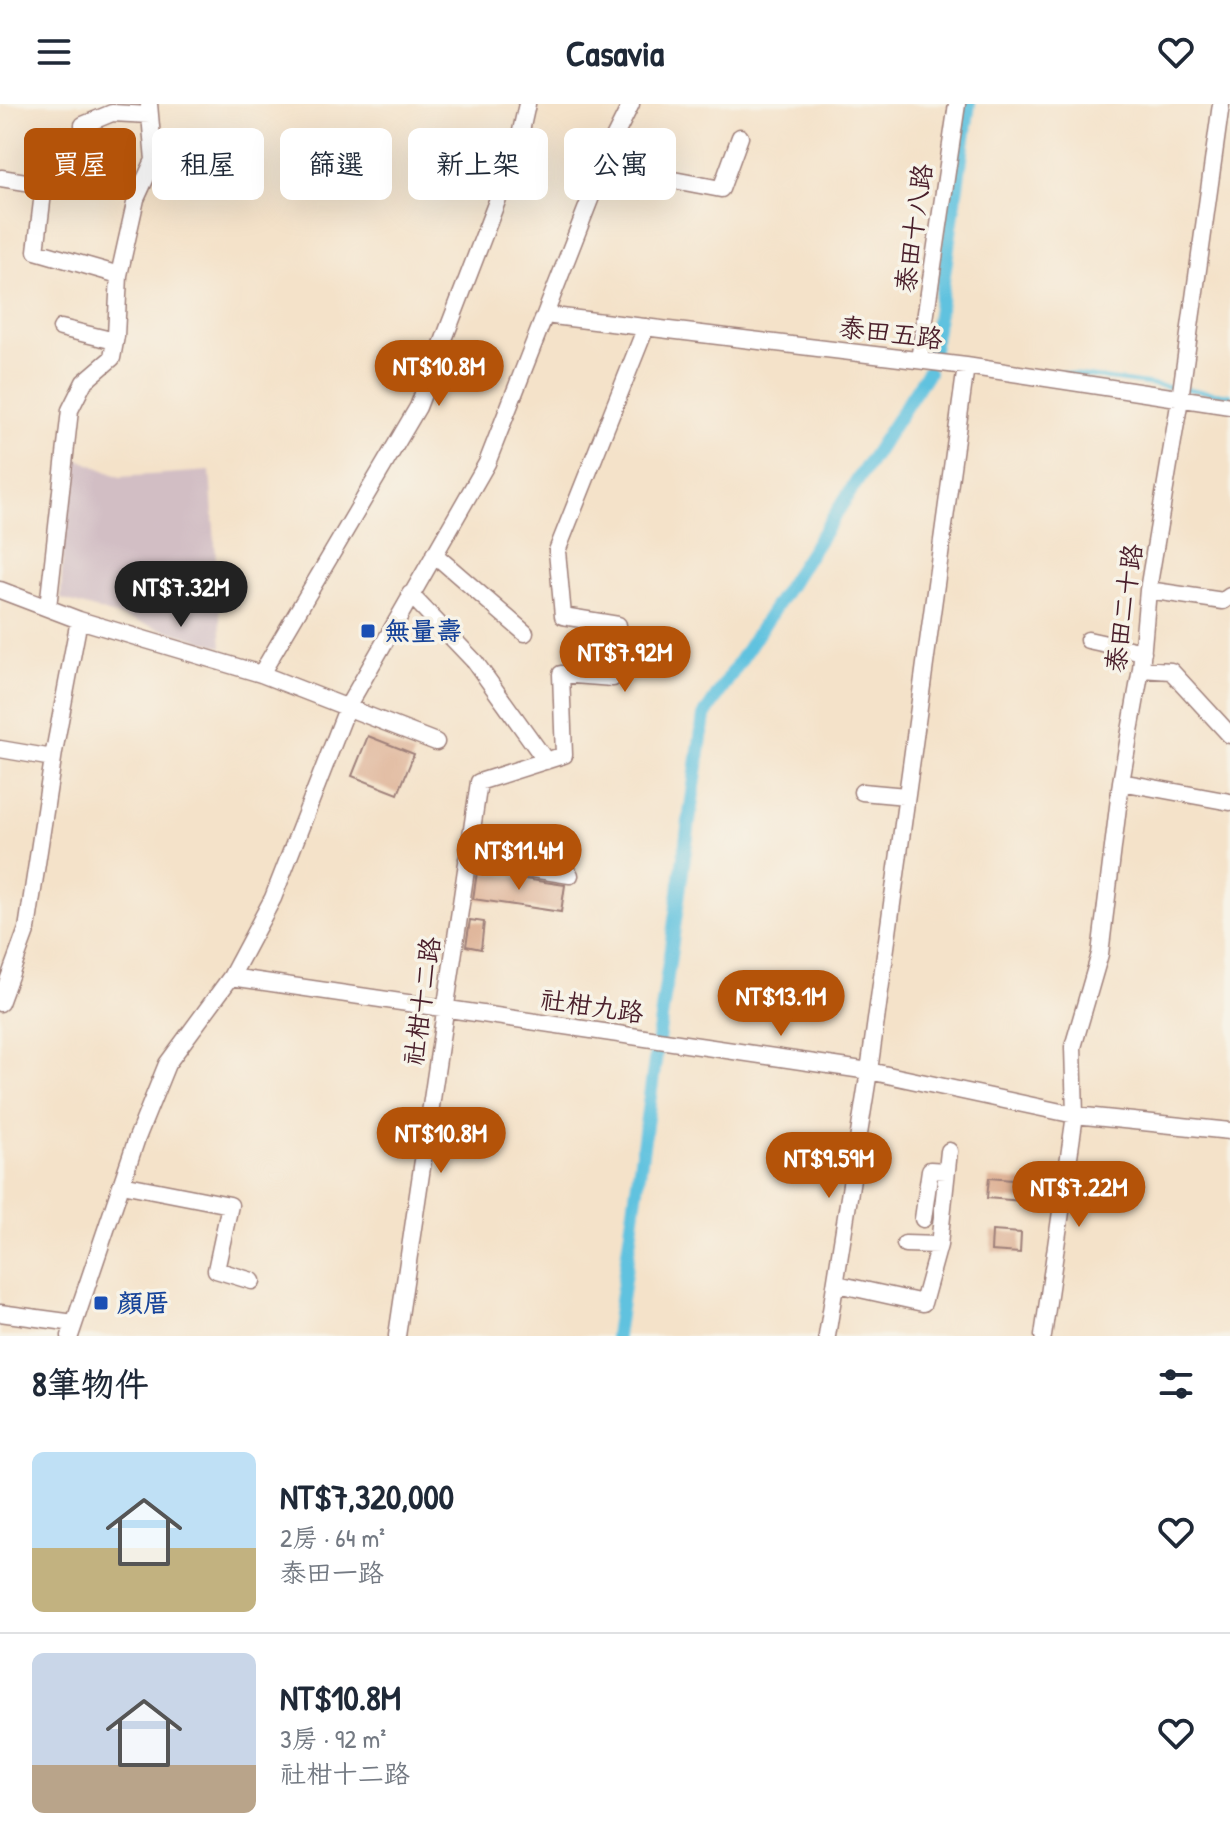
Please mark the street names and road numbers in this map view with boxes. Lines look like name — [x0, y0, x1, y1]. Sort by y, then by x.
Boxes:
street label: 泰田十八路 — [887, 161, 940, 295]
street label: 泰田五路 — [837, 309, 945, 356]
street label: 泰田二十路 — [1097, 541, 1150, 675]
street label: 社柑十二路 — [395, 934, 448, 1068]
street label: 社柑九路 — [538, 981, 646, 1030]

